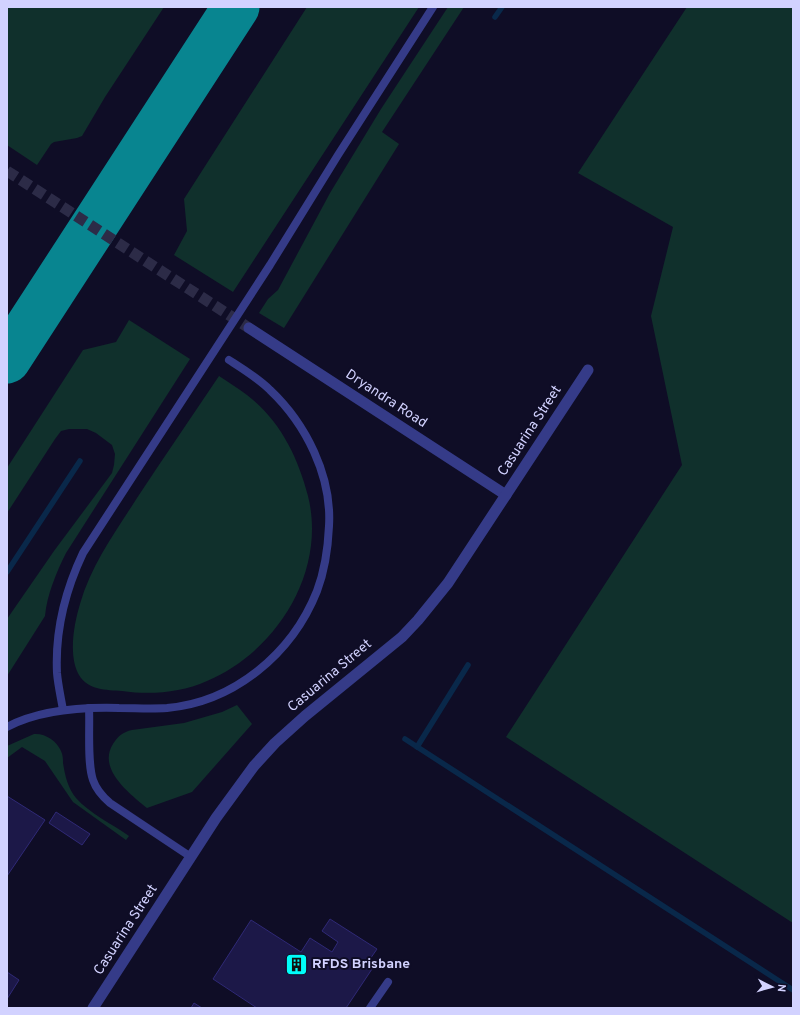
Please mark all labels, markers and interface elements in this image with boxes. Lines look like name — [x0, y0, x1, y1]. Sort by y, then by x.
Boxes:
street label: Dryandra Road — [342, 366, 430, 432]
street label: Casuarina Street — [494, 383, 566, 479]
street label: Casuarina Street — [285, 636, 375, 716]
street label: Casuarina Street — [90, 882, 162, 978]
building icon: RFDS Brisbane — [284, 951, 310, 977]
place label: RFDS Brisbane — [312, 956, 410, 973]
north arrow — [752, 967, 792, 1007]
text: N — [774, 983, 788, 993]

